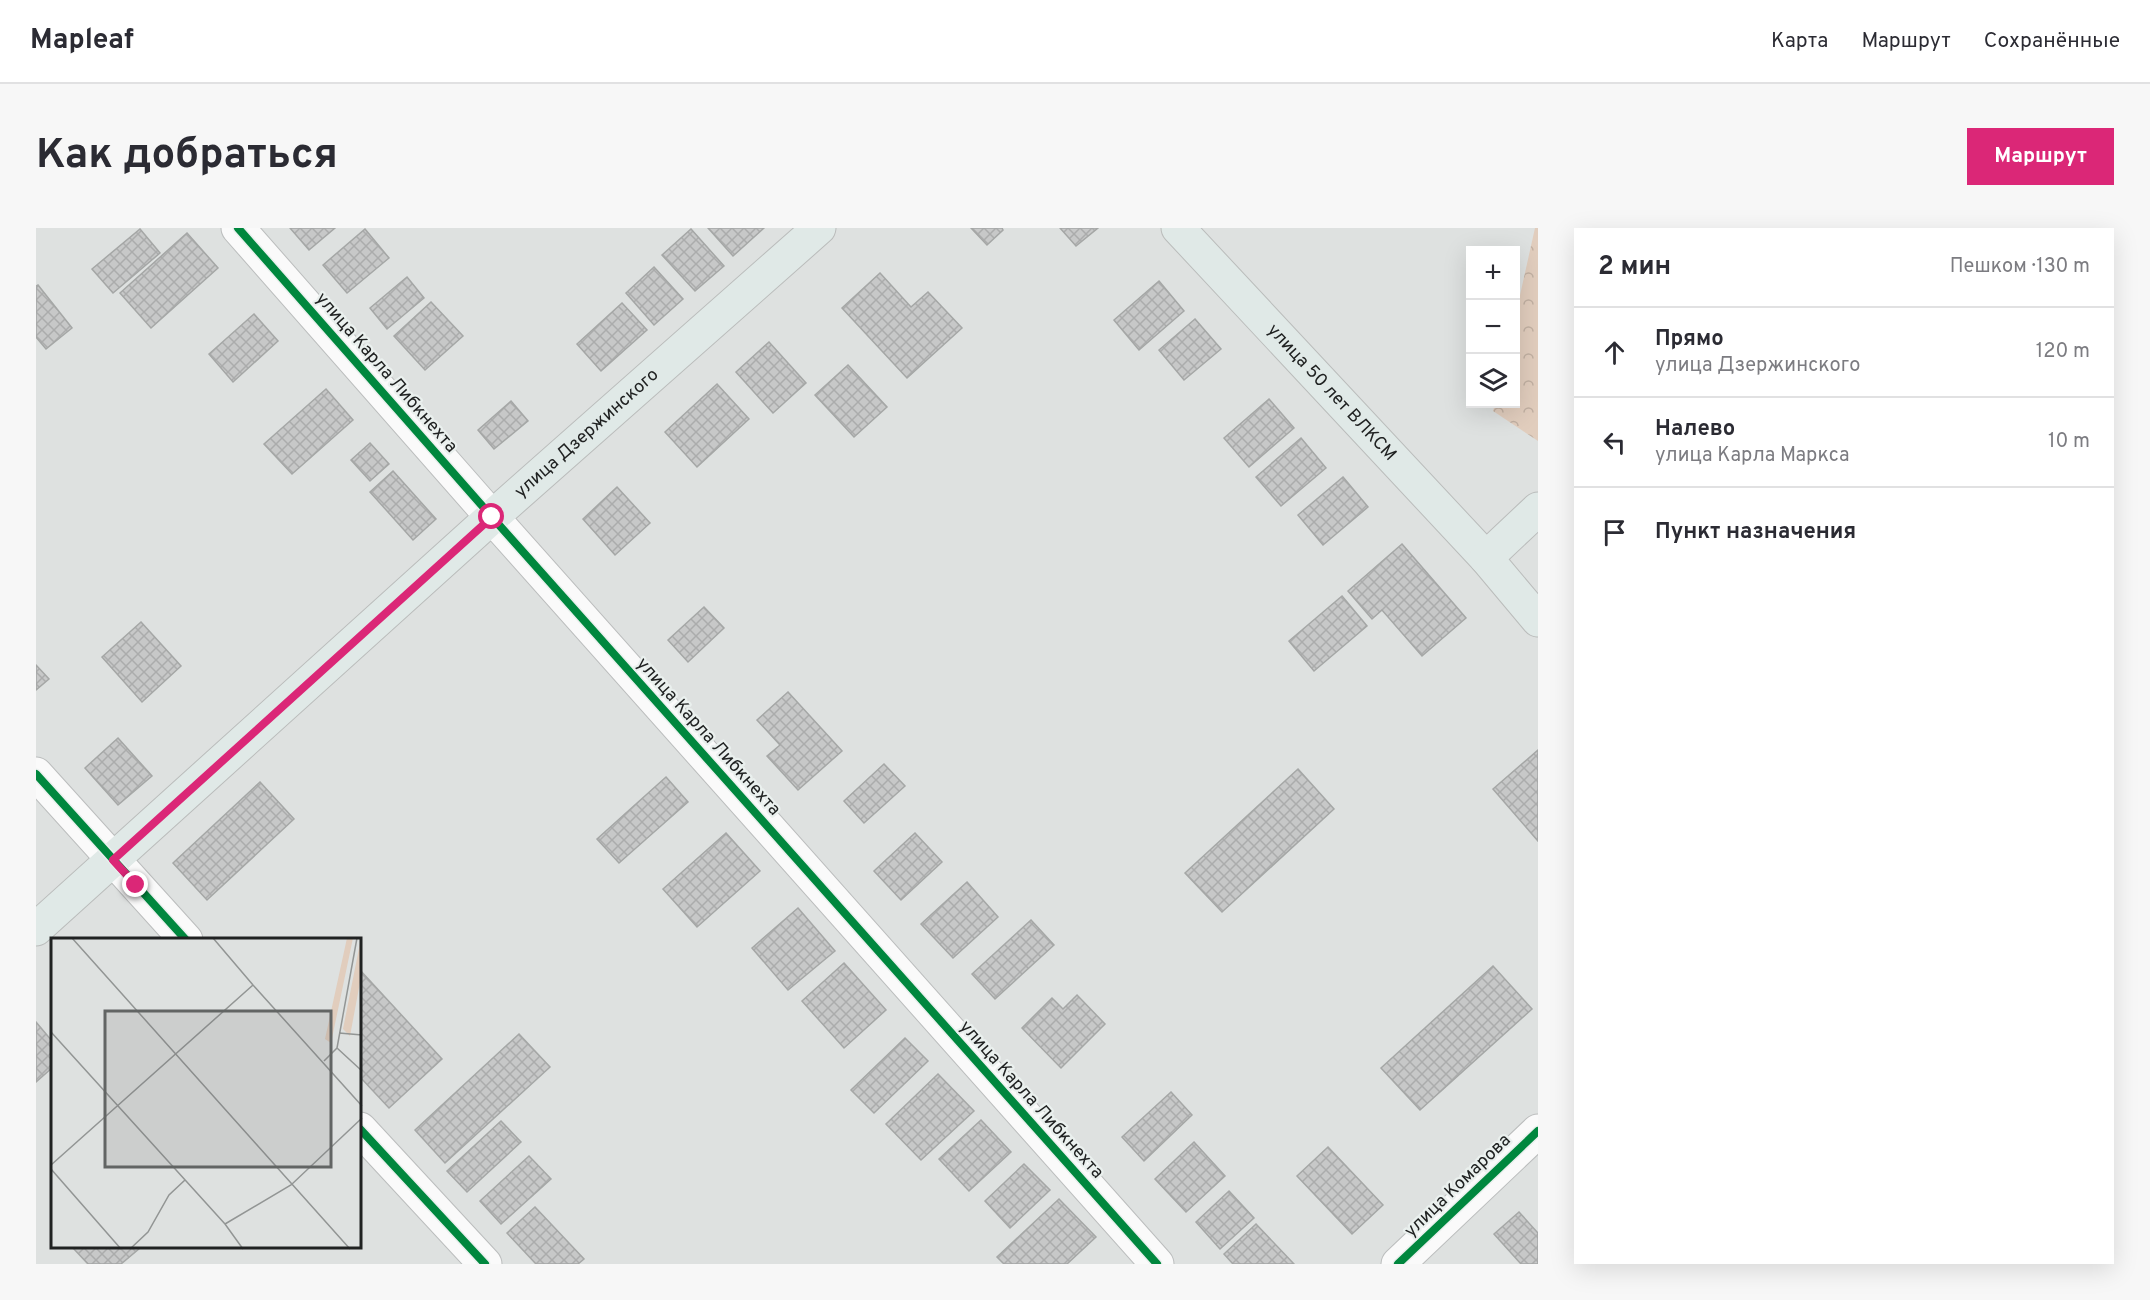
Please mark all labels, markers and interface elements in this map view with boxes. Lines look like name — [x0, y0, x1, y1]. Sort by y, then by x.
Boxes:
text: Mapleaf — [30, 23, 134, 59]
text: Карта — [1771, 28, 1828, 55]
text: Маршрут — [1861, 28, 1951, 55]
text: Сохранённые — [1984, 28, 2120, 55]
button: Маршрут — [1967, 128, 2114, 185]
text: Как добраться — [36, 130, 338, 183]
map controls — [1466, 246, 1520, 408]
button: + — [1466, 246, 1520, 300]
text: 2 мин — [1598, 251, 1671, 284]
text: Пешком · 130 m — [1950, 254, 2090, 280]
street label: улица Карла Либкнехта — [310, 288, 462, 458]
button: − — [1466, 300, 1520, 354]
street label: улица 50 лет ВЛКСМ — [1262, 319, 1401, 466]
text: Прямо — [1655, 326, 1724, 353]
icon: ahead — [1598, 336, 1631, 369]
text: 120 m — [2036, 339, 2090, 365]
text: улица Дзержинского — [1655, 353, 1860, 379]
button: layers — [1466, 354, 1520, 408]
street label: улица Дзержинского — [510, 363, 664, 503]
text: Налево — [1655, 416, 1735, 443]
icon: left — [1598, 426, 1631, 459]
text: 10 m — [2048, 429, 2090, 455]
text: улица Карла Маркса — [1655, 443, 1849, 469]
route start — [478, 503, 504, 529]
icon: arrive — [1598, 516, 1631, 549]
text: Пункт назначения — [1655, 519, 1856, 546]
street label: улица Карла Либкнехта — [631, 653, 785, 821]
route end — [122, 871, 148, 897]
inset map — [51, 938, 362, 1249]
street label: улица Карла Либкнехта — [954, 1016, 1108, 1184]
street label: улица Комарова — [1400, 1129, 1516, 1243]

